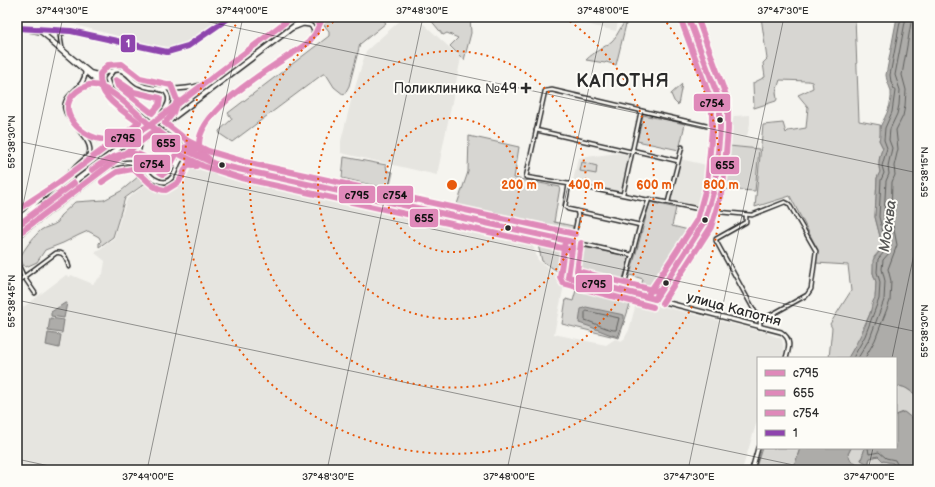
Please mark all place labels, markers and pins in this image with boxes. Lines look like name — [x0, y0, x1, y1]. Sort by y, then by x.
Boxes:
place label: Поликлиника №49 — [394, 80, 517, 97]
marker: Поликлиника №49 — [520, 82, 532, 94]
unlabelled marker — [715, 115, 725, 125]
unlabelled marker — [217, 160, 227, 170]
centre of rings — [445, 178, 459, 192]
unlabelled marker — [700, 215, 710, 225]
unlabelled marker — [503, 223, 513, 233]
unlabelled marker — [661, 278, 671, 288]

